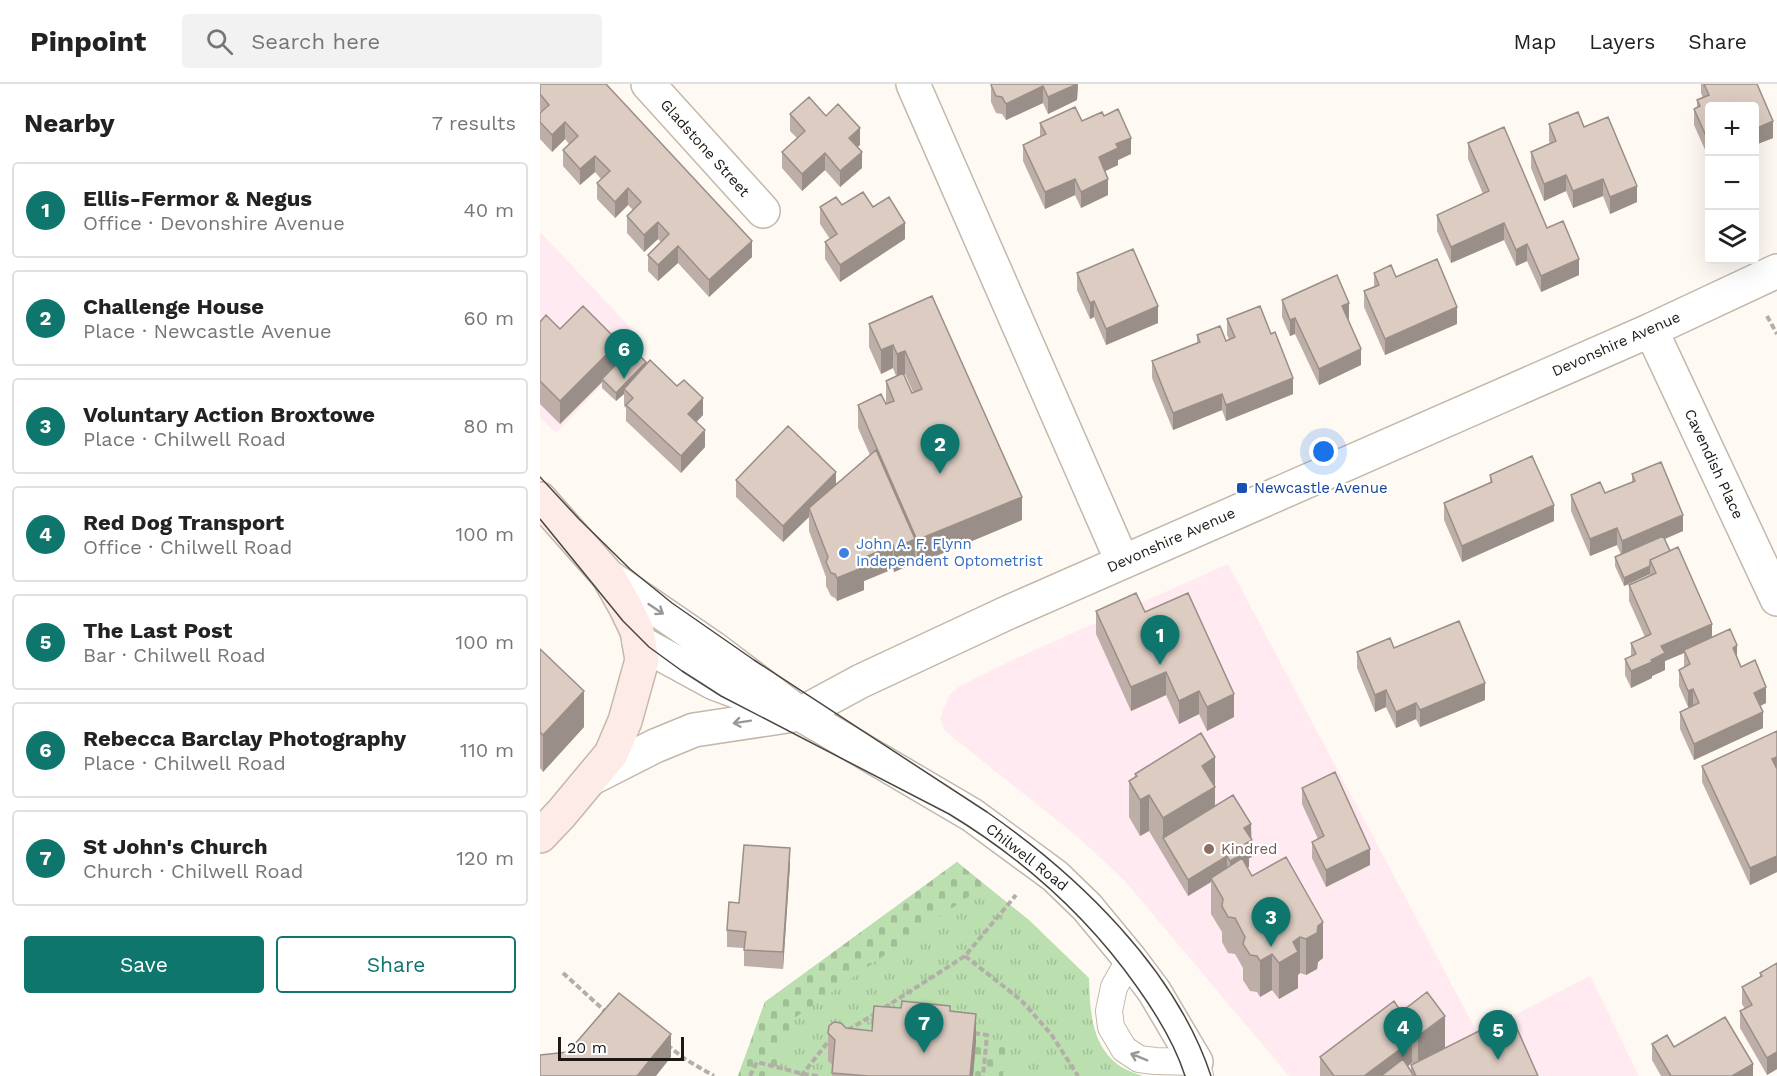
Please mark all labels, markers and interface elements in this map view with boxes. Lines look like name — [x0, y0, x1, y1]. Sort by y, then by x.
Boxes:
search box — [182, 14, 602, 68]
text: Pinpoint — [30, 25, 146, 58]
icon: search — [203, 25, 236, 58]
text: Search here — [251, 29, 380, 54]
text: Map — [1513, 29, 1556, 54]
text: Layers — [1589, 29, 1655, 54]
text: Share — [1688, 29, 1747, 54]
street label: Gladstone Street — [657, 96, 754, 201]
map controls — [1705, 102, 1759, 264]
button: + — [1705, 102, 1759, 156]
text: Nearby — [24, 108, 115, 138]
text: 7 results — [432, 111, 516, 135]
button: − — [1705, 156, 1759, 210]
text: Ellis-Fermor & Negus — [83, 186, 312, 211]
text: 1 — [41, 198, 50, 222]
text: 40 m — [463, 198, 514, 222]
button: layers — [1705, 210, 1759, 264]
text: Office · Devonshire Avenue — [83, 211, 345, 235]
text: Challenge House — [83, 294, 264, 319]
text: 2 — [40, 306, 51, 330]
text: 60 m — [464, 306, 514, 330]
street label: Devonshire Avenue — [1549, 308, 1683, 380]
text: Place · Newcastle Avenue — [83, 319, 332, 343]
pin: 6 — [604, 330, 644, 379]
text: Voluntary Action Broxtowe — [83, 402, 375, 427]
street label: Cavendish Place — [1681, 406, 1747, 522]
text: 3 — [40, 414, 51, 438]
text: 80 m — [463, 414, 514, 438]
pin: 2 — [920, 424, 960, 474]
text: Place · Chilwell Road — [83, 427, 286, 451]
your location — [1309, 437, 1338, 466]
place label: Newcastle Avenue — [1254, 479, 1388, 497]
marker: Newcastle Avenue — [1235, 481, 1249, 495]
street label: Devonshire Avenue — [1104, 504, 1238, 576]
text: Red Dog Transport — [83, 510, 284, 535]
text: 4 — [39, 522, 52, 546]
text: 100 m — [455, 522, 514, 546]
text: Office · Chilwell Road — [83, 535, 292, 559]
place label: John A. F. Flynn Independent Optometrist — [856, 535, 1043, 570]
marker: John A. F. Flynn Independent Optometrist — [837, 546, 851, 560]
one-way arrow — [648, 603, 664, 615]
pin: 1 — [1140, 616, 1180, 665]
text: The Last Post — [83, 618, 232, 643]
text: 5 — [40, 630, 51, 654]
text: 100 m — [455, 630, 514, 654]
text: Bar · Chilwell Road — [83, 643, 266, 667]
one-way arrow — [733, 717, 752, 728]
text: Rebecca Barclay Photography — [83, 726, 406, 751]
text: 6 — [39, 738, 52, 762]
text: 110 m — [460, 738, 514, 762]
text: Place · Chilwell Road — [83, 751, 286, 775]
street label: Chilwell Road — [982, 819, 1072, 895]
text: St John's Church — [83, 834, 268, 859]
place label: Kindred — [1221, 840, 1277, 858]
marker: Kindred — [1202, 842, 1216, 856]
text: 7 — [39, 846, 52, 870]
text: 120 m — [456, 846, 514, 870]
text: Church · Chilwell Road — [83, 859, 303, 883]
pin: 3 — [1252, 898, 1290, 947]
button: Save — [24, 936, 264, 993]
button: Share — [276, 936, 516, 993]
pin: 7 — [904, 1004, 944, 1053]
pin: 4 — [1384, 1008, 1422, 1057]
pin: 5 — [1478, 1010, 1518, 1060]
scale bar — [558, 1034, 684, 1062]
text: 20 m — [567, 1038, 607, 1057]
one-way arrow — [1130, 1051, 1148, 1062]

